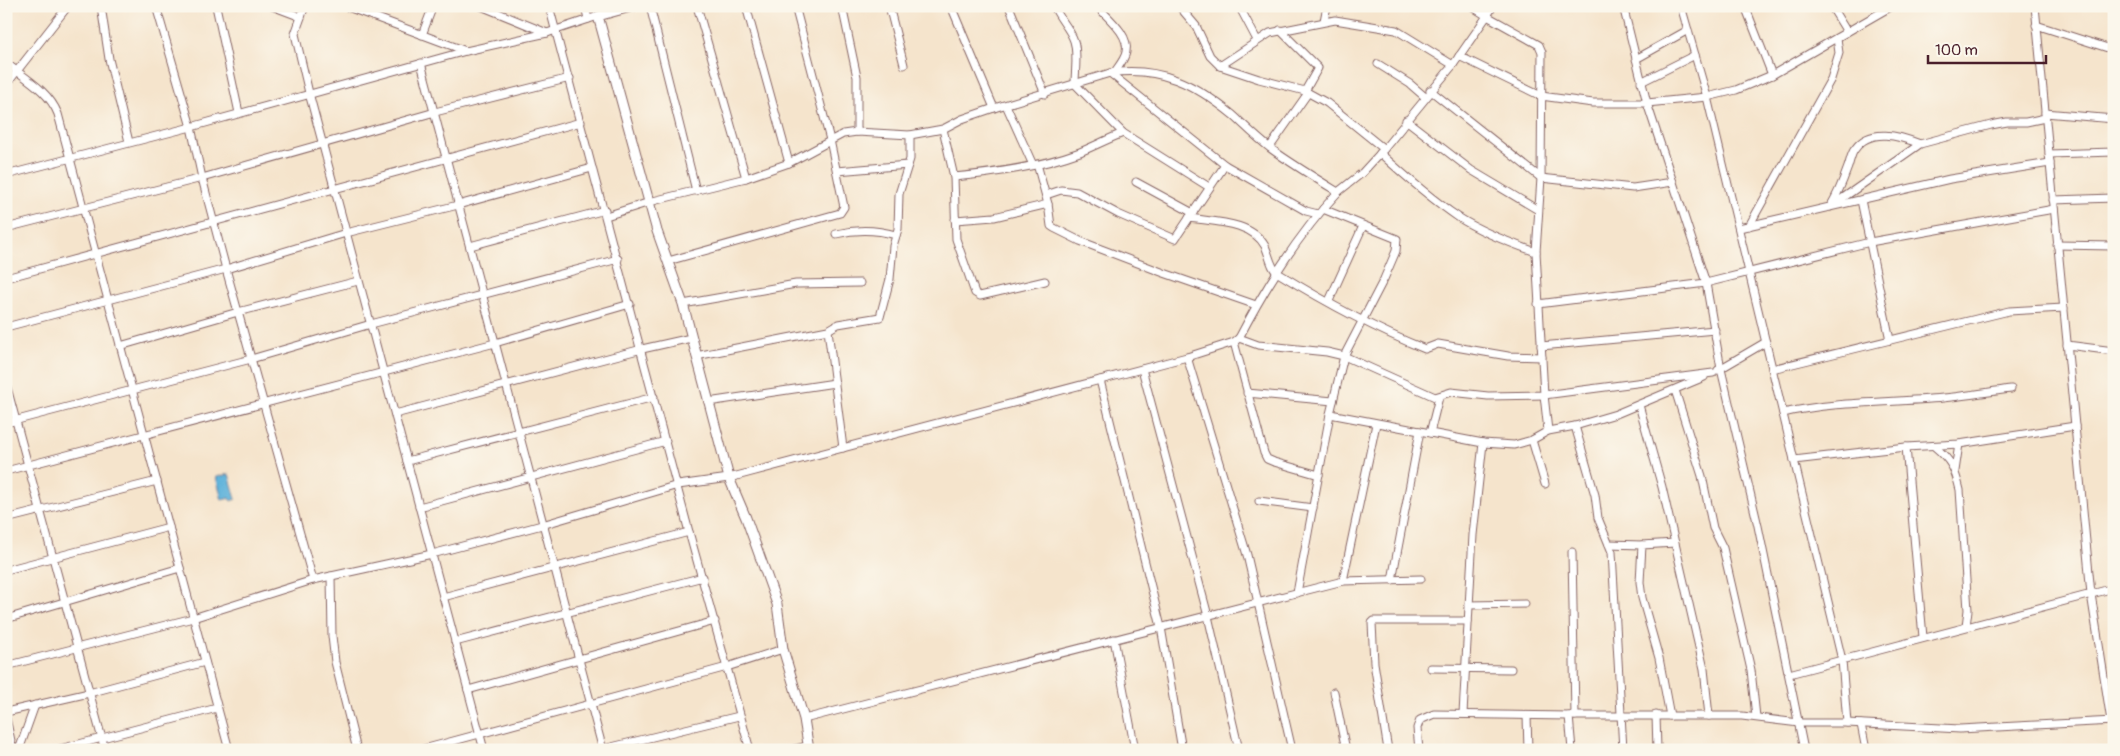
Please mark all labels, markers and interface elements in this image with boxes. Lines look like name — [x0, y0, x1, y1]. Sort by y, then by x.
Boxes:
scale bar — [1928, 32, 2045, 64]
text: 100 m — [1935, 41, 1978, 60]

